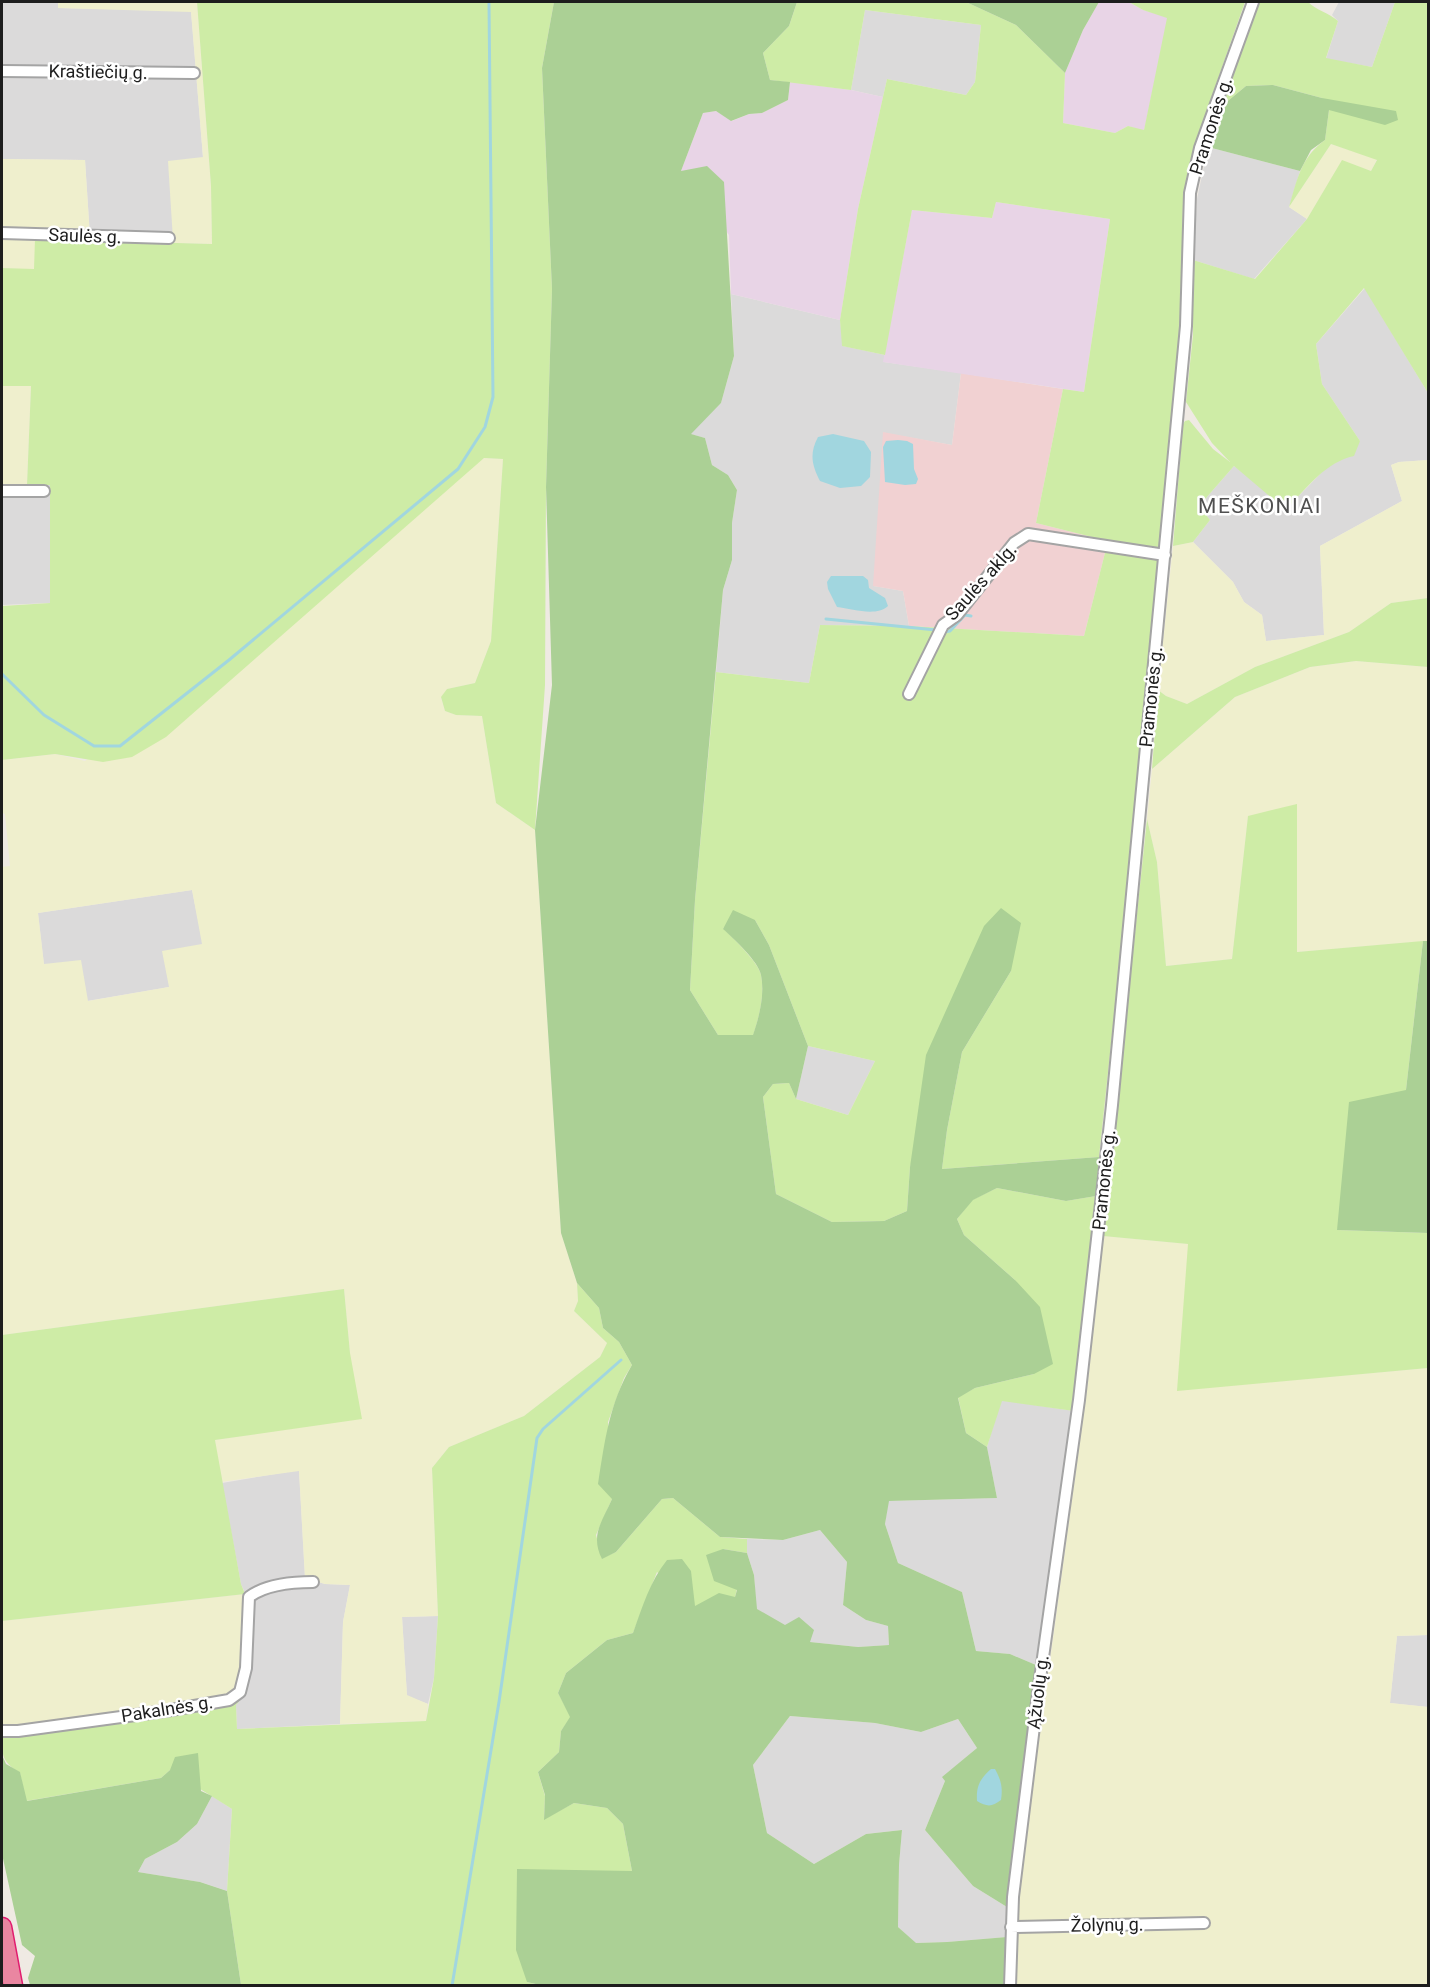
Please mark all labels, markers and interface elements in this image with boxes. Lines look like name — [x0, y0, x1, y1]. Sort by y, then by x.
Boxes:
street label: Kraštiečių g. — [48, 60, 148, 83]
street label: Pramonės g. — [1185, 75, 1236, 177]
street label: Saulės g. — [48, 224, 122, 247]
district label: MEŠKONIAI — [1198, 494, 1322, 518]
street label: Saulės aklg. — [941, 539, 1021, 624]
street label: Pramonės g. — [1135, 646, 1166, 748]
street label: Pramonės g. — [1088, 1129, 1119, 1231]
street label: Ąžuolų g. — [1023, 1654, 1052, 1730]
street label: Pakalnės g. — [120, 1691, 214, 1726]
street label: Žolynų g. — [1070, 1913, 1144, 1936]

